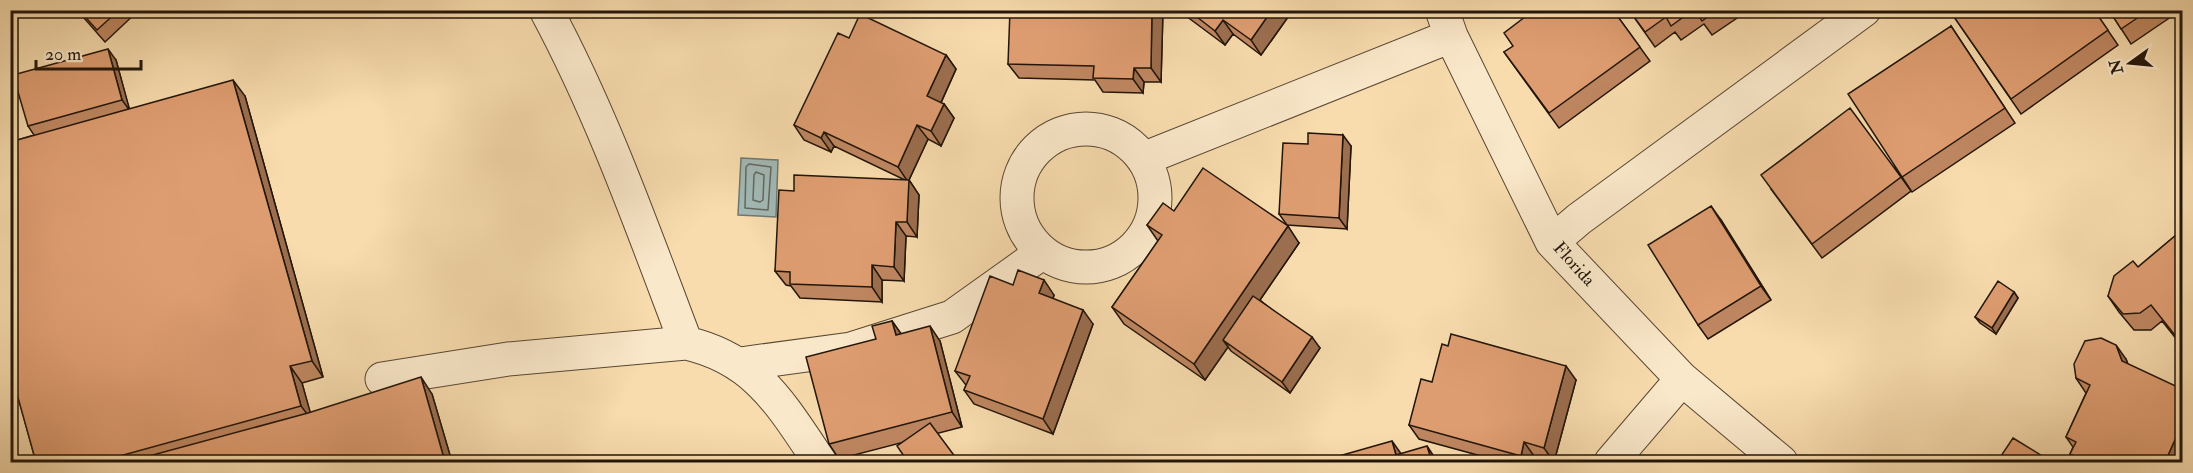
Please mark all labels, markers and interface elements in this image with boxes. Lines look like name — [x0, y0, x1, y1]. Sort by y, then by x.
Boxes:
scale bar — [36, 33, 141, 71]
north arrow — [2100, 33, 2160, 93]
text: 20 m — [45, 43, 81, 66]
text: N — [2105, 56, 2128, 77]
street label: Florida — [1548, 237, 1600, 292]

